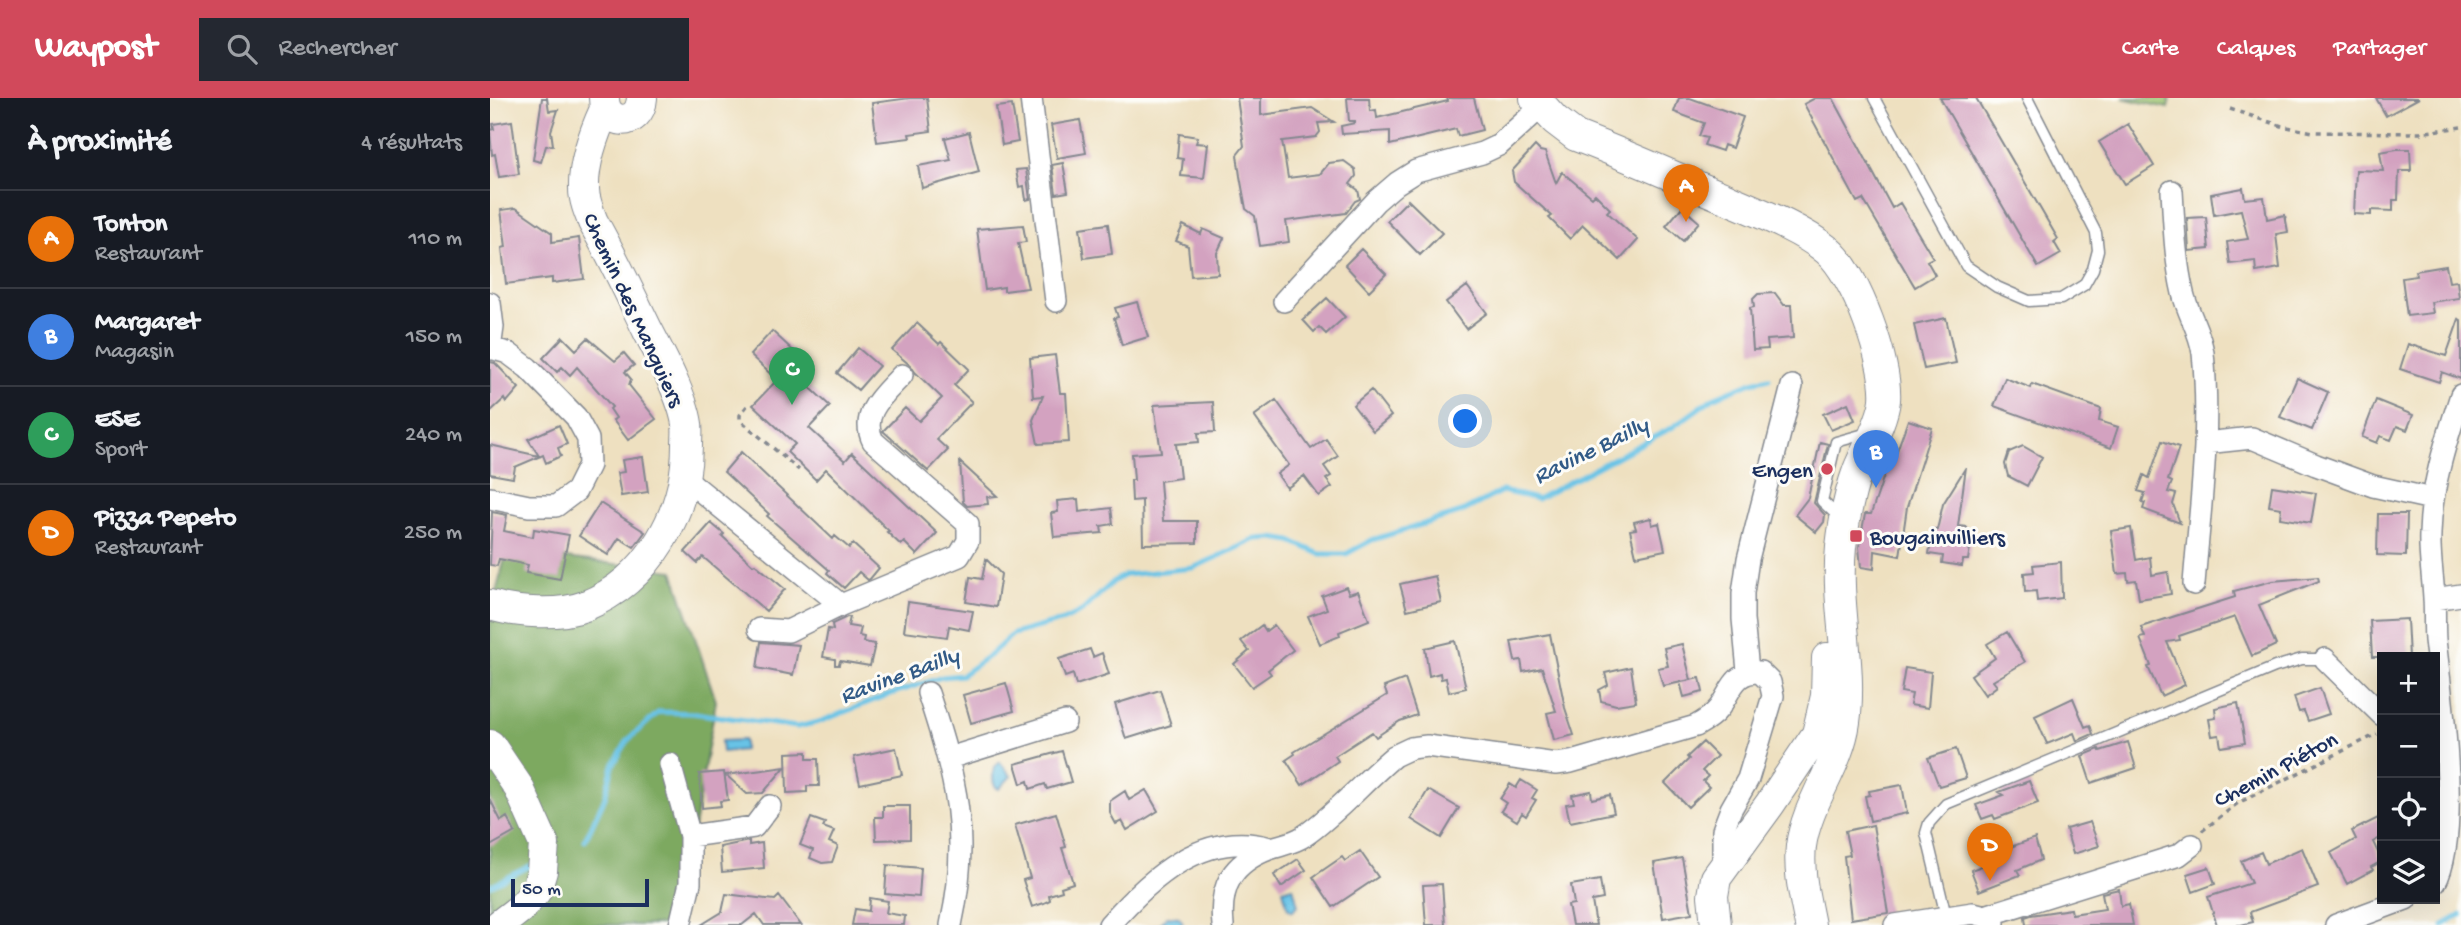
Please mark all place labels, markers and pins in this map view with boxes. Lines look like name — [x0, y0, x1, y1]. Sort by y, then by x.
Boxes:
pin: A — [1663, 164, 1709, 222]
pin: C — [769, 347, 815, 405]
pin: B — [1853, 430, 1899, 488]
place label: Engen — [1752, 459, 1813, 486]
marker: Engen — [1819, 461, 1835, 477]
place label: Bougainvilliers — [1869, 526, 2006, 553]
marker: Bougainvilliers — [1848, 528, 1864, 544]
pin: D — [1967, 823, 2013, 881]

